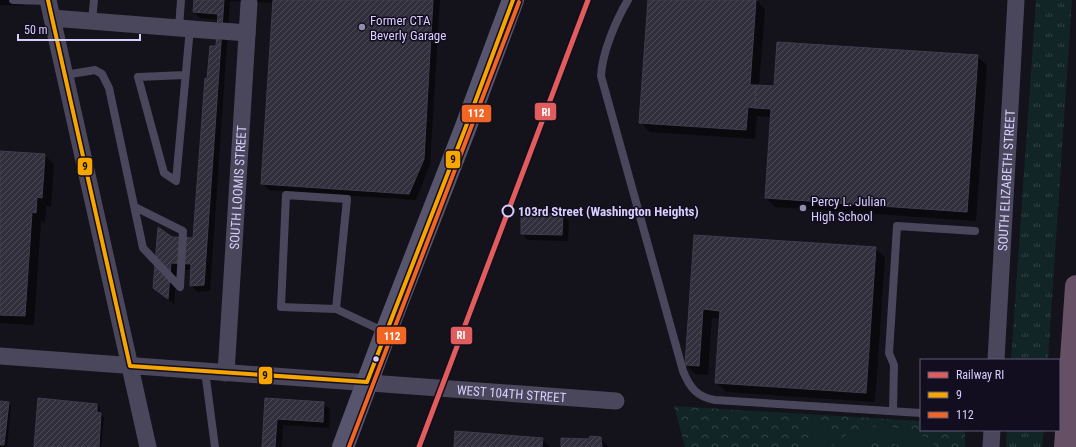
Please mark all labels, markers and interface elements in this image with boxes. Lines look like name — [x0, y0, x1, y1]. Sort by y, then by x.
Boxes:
place label: Former CTA Beverly Garage — [370, 13, 446, 43]
scale bar — [18, 16, 140, 42]
marker: Former CTA Beverly Garage — [357, 22, 367, 32]
text: 50 m — [24, 23, 48, 37]
line badge: RI — [534, 102, 557, 121]
line badge: 112 — [461, 104, 492, 123]
text: RI — [541, 106, 551, 119]
text: 112 — [468, 107, 485, 120]
street label: SOUTH ELIZABETH STREET — [995, 109, 1017, 251]
street label: SOUTH LOOMIS STREET — [226, 125, 249, 250]
line badge: 9 — [445, 150, 461, 169]
text: 9 — [450, 153, 456, 166]
line badge: 9 — [77, 157, 93, 176]
text: 9 — [82, 160, 88, 173]
place label: Percy L. Julian High School — [811, 194, 886, 224]
marker: Percy L. Julian High School — [798, 203, 808, 213]
marker: 103rd Street (Washington Heights) — [501, 204, 515, 218]
place label: 103rd Street (Washington Heights) — [518, 204, 699, 219]
line badge: 112 — [376, 326, 407, 345]
line badge: RI — [450, 326, 473, 345]
text: RI — [456, 329, 466, 342]
text: 112 — [384, 330, 401, 343]
unlabelled marker — [371, 354, 381, 364]
legend — [920, 359, 1060, 431]
line badge: 9 — [258, 366, 273, 385]
text: Railway RI — [956, 368, 1004, 382]
text: 9 — [262, 369, 268, 382]
street label: WEST 104TH STREET — [456, 382, 567, 405]
text: 9 — [956, 388, 962, 402]
text: 112 — [956, 408, 974, 422]

